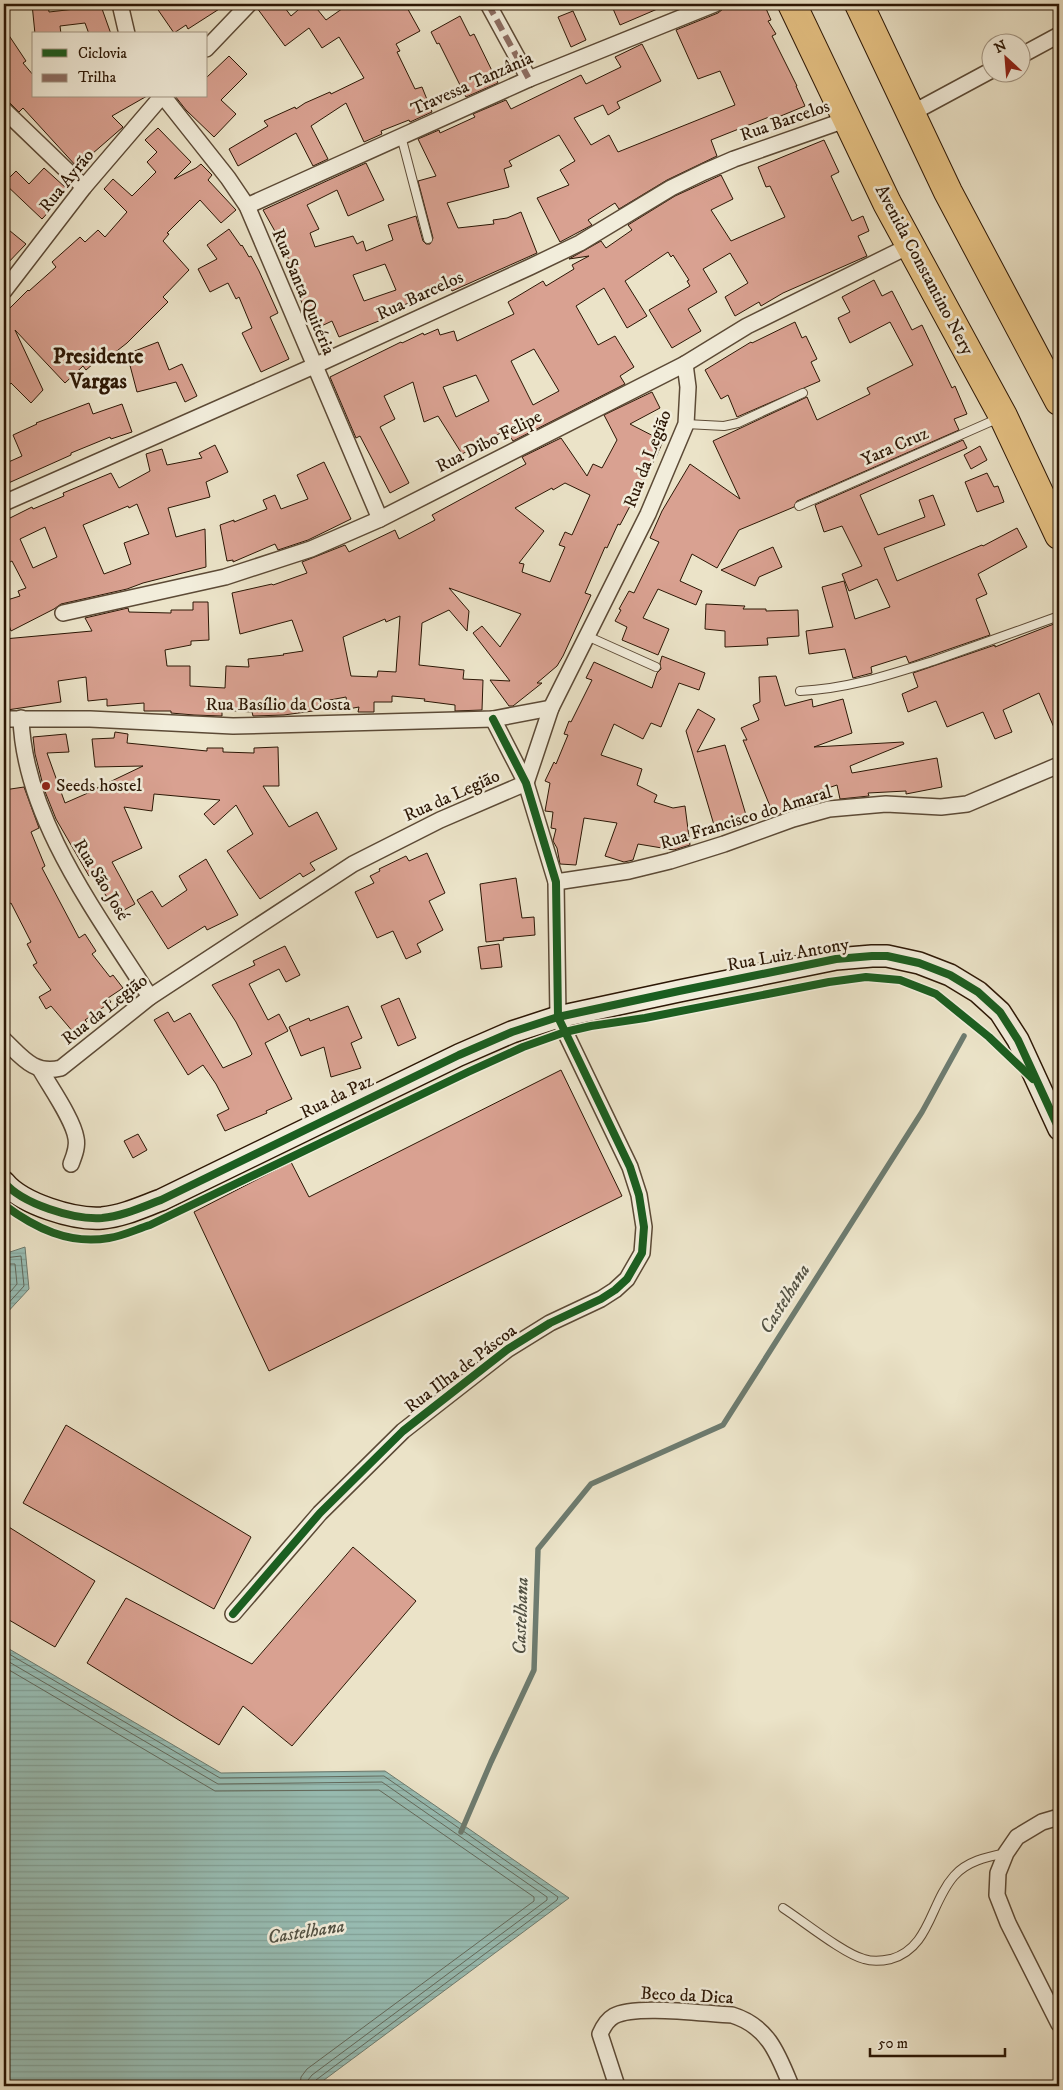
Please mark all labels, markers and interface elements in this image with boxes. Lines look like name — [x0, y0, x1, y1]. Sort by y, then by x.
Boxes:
legend — [32, 32, 208, 98]
north arrow — [980, 32, 1030, 82]
text: N — [992, 36, 1010, 58]
text: Ciclovia — [78, 44, 127, 63]
street label: Travessa Tanzânia — [408, 47, 537, 121]
text: Trilha — [78, 68, 117, 87]
street label: Rua Barcelos — [737, 95, 833, 147]
street label: Rua Ayrão — [35, 145, 99, 217]
street label: Avenida Constantino Nery — [870, 181, 978, 359]
street label: Rua Santa Quitéria — [267, 226, 340, 359]
street label: Rua Barcelos — [373, 266, 467, 326]
district label: Presidente Vargas — [53, 343, 143, 395]
street label: Rua Dibo Felipe — [432, 406, 546, 478]
street label: Rua da Legião — [619, 407, 677, 511]
street label: Yara Cruz — [858, 422, 932, 472]
street label: Rua Basílio da Costa — [205, 694, 351, 716]
street label: Rua da Legião — [401, 765, 504, 827]
place label: Seeds hostel — [56, 775, 143, 797]
marker: Seeds hostel — [40, 780, 52, 792]
street label: Rua Francisco do Amaral — [657, 781, 835, 855]
street label: Rua São José — [68, 835, 134, 925]
street label: Rua Luiz Antony — [725, 933, 851, 977]
street label: Rua da Legião — [58, 970, 153, 1050]
street label: Rua da Paz — [297, 1070, 377, 1124]
water label: Castelhana — [755, 1260, 815, 1338]
street label: Rua Ilha de Páscoa — [401, 1320, 522, 1418]
water label: Castelhana — [508, 1577, 534, 1655]
water label: Castelhana — [266, 1915, 346, 1949]
street label: Beco da Dica — [640, 1983, 734, 2009]
scale bar — [870, 2025, 1006, 2057]
text: 50 m — [878, 2034, 908, 2053]

